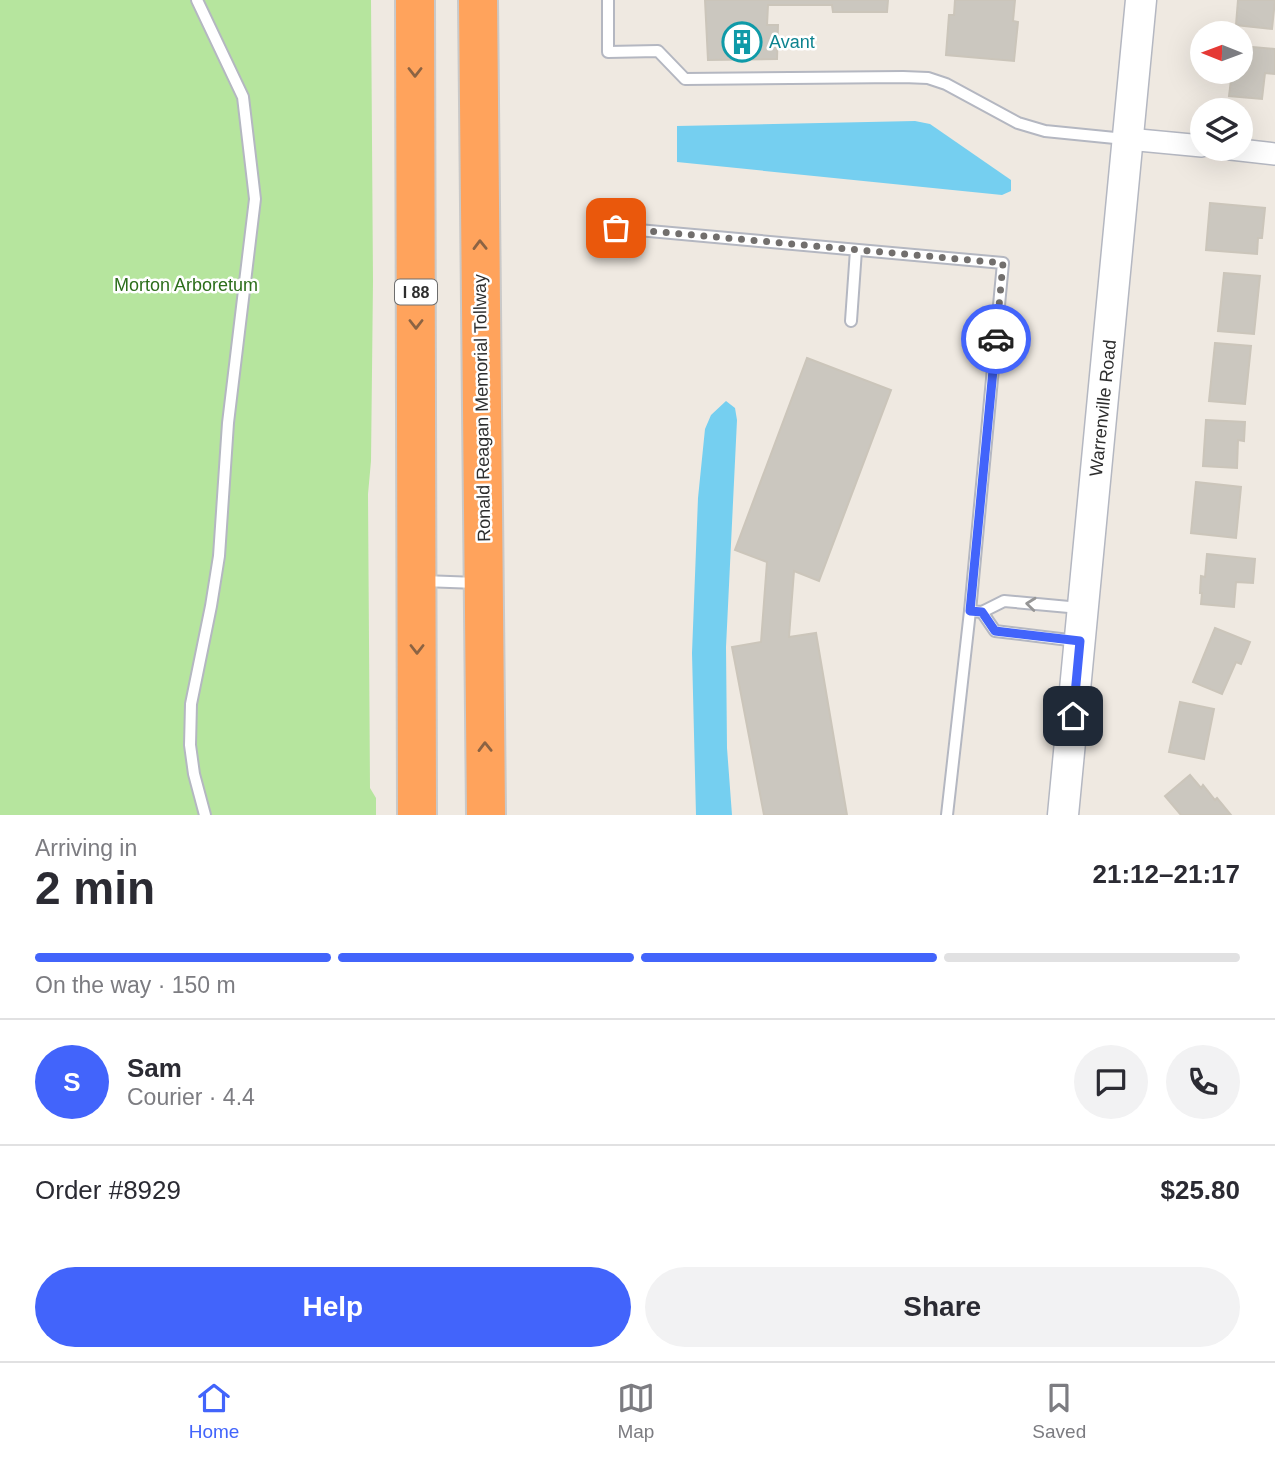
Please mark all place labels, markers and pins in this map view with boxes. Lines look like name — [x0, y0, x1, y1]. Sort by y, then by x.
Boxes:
building icon: Avant — [721, 21, 763, 63]
place label: Avant — [769, 32, 815, 52]
pin — [586, 198, 646, 258]
pin — [1043, 686, 1103, 746]

